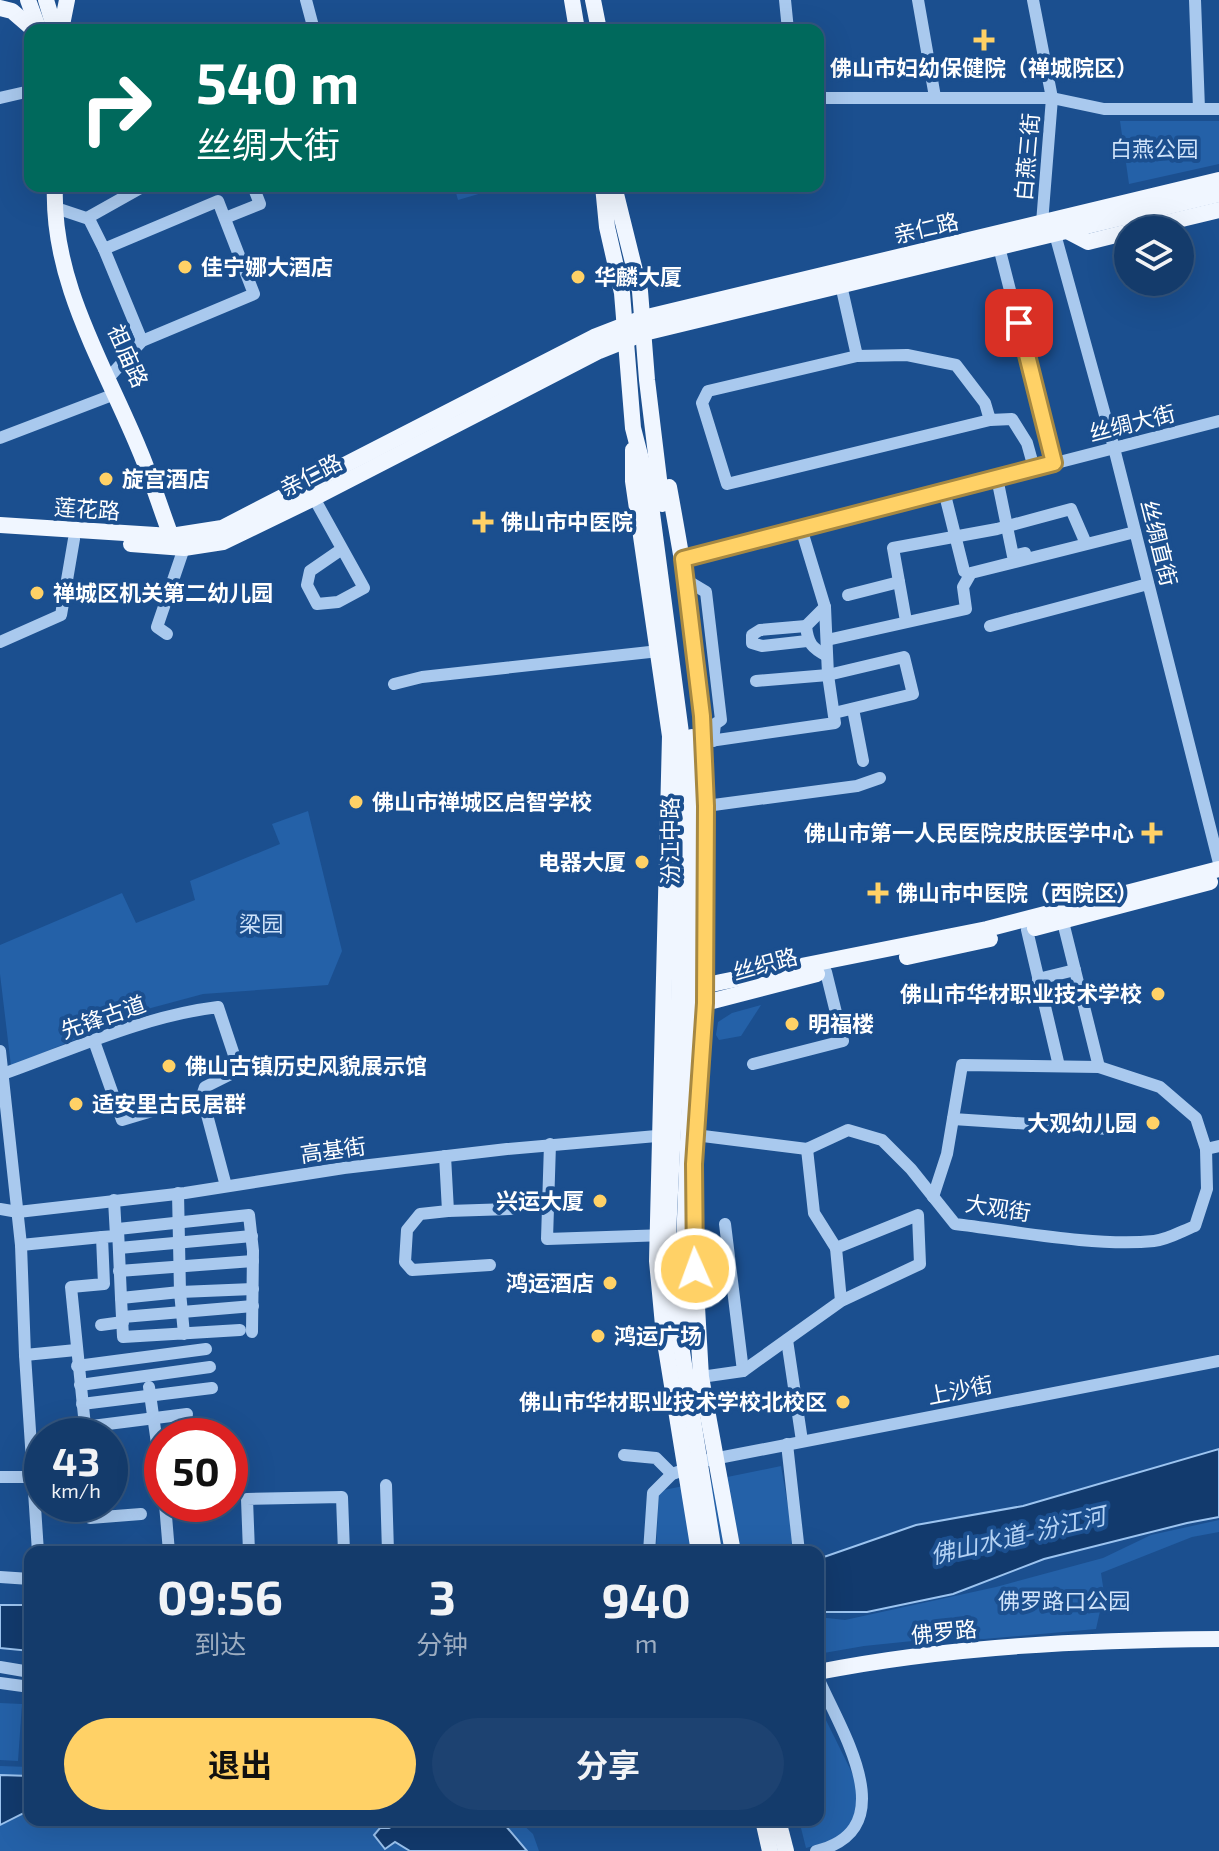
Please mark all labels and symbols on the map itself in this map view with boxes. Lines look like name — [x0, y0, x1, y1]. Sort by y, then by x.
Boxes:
marker: 佛山市妇幼保健院（禅城院区） — [973, 29, 995, 51]
place label: 佛山市妇幼保健院（禅城院区） — [830, 54, 1138, 80]
street label: 白燕三街 — [1009, 112, 1043, 202]
park label: 白燕公园 — [1110, 135, 1198, 161]
street label: 亲仁路 — [891, 207, 961, 247]
place label: 佳宁娜大酒店 — [201, 253, 333, 279]
marker: 佳宁娜大酒店 — [176, 258, 194, 276]
place label: 华麟大厦 — [594, 263, 682, 289]
marker: 华麟大厦 — [569, 268, 587, 286]
pin — [985, 289, 1053, 357]
street label: 祖庙路 — [104, 320, 154, 391]
street label: 丝绸大街 — [1086, 399, 1178, 445]
street label: 亲仁路 — [275, 448, 346, 501]
place label: 旋宫酒店 — [122, 465, 210, 491]
marker: 旋宫酒店 — [97, 470, 115, 488]
street label: 莲花路 — [53, 493, 121, 523]
street label: 丝绸直街 — [1137, 497, 1183, 589]
place label: 佛山市中医院 — [501, 508, 633, 534]
marker: 佛山市中医院 — [472, 511, 494, 533]
place label: 禅城区机关第二幼儿园 — [53, 579, 273, 605]
marker: 禅城区机关第二幼儿园 — [28, 584, 46, 602]
place label: 佛山市禅城区启智学校 — [372, 788, 592, 814]
marker: 佛山市禅城区启智学校 — [347, 793, 365, 811]
street label: 汾江中路 — [656, 797, 682, 885]
place label: 佛山市第一人民医院皮肤医学中心 — [804, 819, 1134, 845]
marker: 佛山市第一人民医院皮肤医学中心 — [1141, 822, 1163, 844]
place label: 电器大厦 — [538, 848, 626, 874]
marker: 电器大厦 — [633, 853, 651, 871]
place label: 佛山市中医院（西院区） — [896, 879, 1138, 905]
marker: 佛山市中医院（西院区） — [867, 882, 889, 904]
park label: 梁园 — [239, 910, 283, 936]
street label: 丝织路 — [729, 942, 800, 984]
place label: 佛山市华材职业技术学校 — [900, 980, 1142, 1006]
marker: 佛山市华材职业技术学校 — [1149, 985, 1167, 1003]
street label: 先锋古道 — [57, 989, 149, 1043]
place label: 明福楼 — [808, 1010, 874, 1036]
marker: 明福楼 — [783, 1015, 801, 1033]
place label: 佛山古镇历史风貌展示馆 — [185, 1052, 427, 1078]
marker: 佛山古镇历史风貌展示馆 — [160, 1057, 178, 1075]
place label: 适安里古民居群 — [92, 1090, 246, 1116]
marker: 适安里古民居群 — [67, 1095, 85, 1113]
place label: 大观幼儿园 — [1027, 1109, 1137, 1135]
marker: 大观幼儿园 — [1144, 1114, 1162, 1132]
street label: 高基街 — [298, 1132, 367, 1166]
place label: 兴运大厦 — [496, 1187, 584, 1213]
street label: 大观街 — [964, 1189, 1033, 1225]
marker: 兴运大厦 — [591, 1192, 609, 1210]
position arrow — [653, 1227, 737, 1311]
place label: 鸿运酒店 — [506, 1269, 594, 1295]
marker: 鸿运酒店 — [601, 1274, 619, 1292]
place label: 鸿运广场 — [614, 1322, 702, 1348]
marker: 鸿运广场 — [589, 1327, 607, 1345]
street label: 上沙街 — [925, 1370, 995, 1408]
place label: 佛山市华材职业技术学校北校区 — [519, 1388, 827, 1414]
marker: 佛山市华材职业技术学校北校区 — [834, 1393, 852, 1411]
speed limit sign: 50 — [144, 1418, 248, 1522]
water label: 佛山水道-汾江河 — [927, 1499, 1112, 1569]
park label: 佛罗路口公园 — [998, 1587, 1130, 1613]
street label: 佛罗路 — [910, 1615, 978, 1647]

